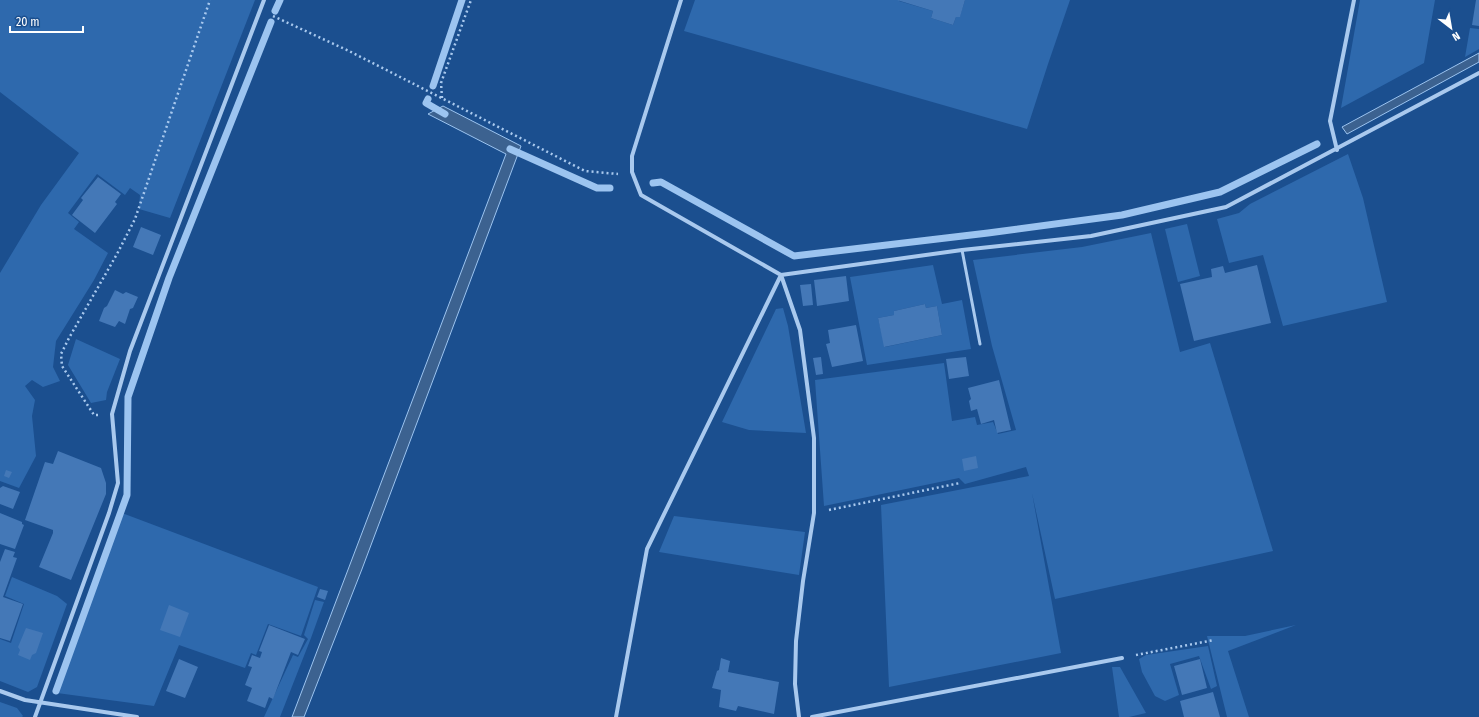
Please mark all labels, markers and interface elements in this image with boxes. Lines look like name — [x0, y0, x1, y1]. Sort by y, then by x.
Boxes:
scale bar — [10, 8, 83, 34]
north arrow — [1431, 8, 1471, 48]
text: 20 m — [16, 15, 40, 29]
text: N — [1450, 29, 1462, 43]

